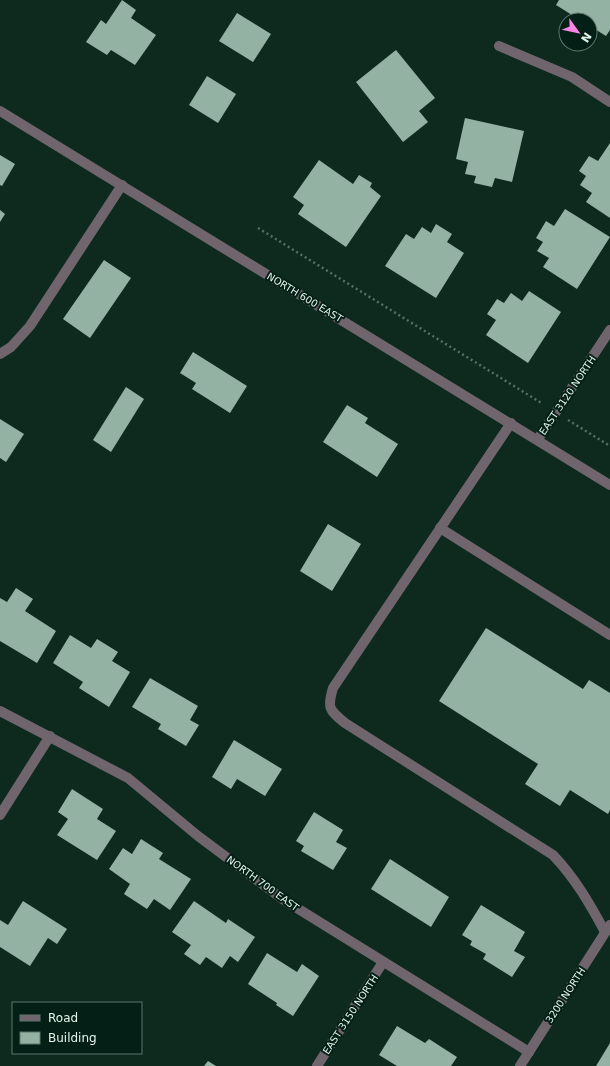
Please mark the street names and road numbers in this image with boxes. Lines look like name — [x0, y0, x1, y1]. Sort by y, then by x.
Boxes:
street label: NORTH 600 EAST — [265, 270, 345, 325]
street label: EAST 3120 NORTH — [537, 354, 598, 437]
street label: NORTH 700 EAST — [225, 854, 302, 914]
street label: 3200 NORTH — [543, 966, 587, 1025]
street label: EAST 3150 NORTH — [321, 972, 380, 1056]

